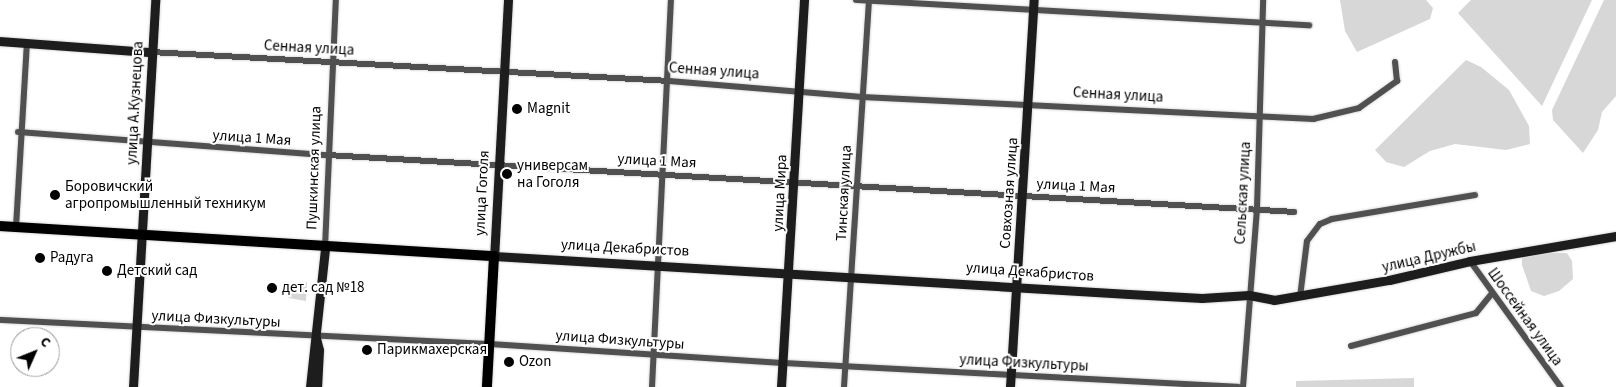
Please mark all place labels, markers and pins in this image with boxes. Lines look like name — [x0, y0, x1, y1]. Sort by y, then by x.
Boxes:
place label: Magnit — [527, 100, 570, 118]
marker: Magnit — [511, 103, 523, 115]
place label: универсам на Гоголя — [517, 156, 588, 191]
marker: универсам на Гоголя — [501, 168, 513, 180]
place label: Боровичский агропромышленный техникум — [65, 177, 266, 212]
marker: Боровичский агропромышленный техникум — [49, 189, 61, 201]
place label: Радуга — [50, 249, 94, 267]
marker: Радуга — [34, 252, 46, 264]
place label: Детский сад — [117, 262, 197, 280]
marker: Детский сад — [101, 265, 113, 277]
place label: дет. сад №18 — [282, 279, 365, 297]
marker: дет. сад №18 — [266, 282, 278, 294]
place label: Парикмахерская — [377, 341, 487, 359]
marker: Парикмахерская — [361, 344, 373, 356]
place label: Ozon — [519, 353, 551, 371]
marker: Ozon — [503, 356, 515, 368]

